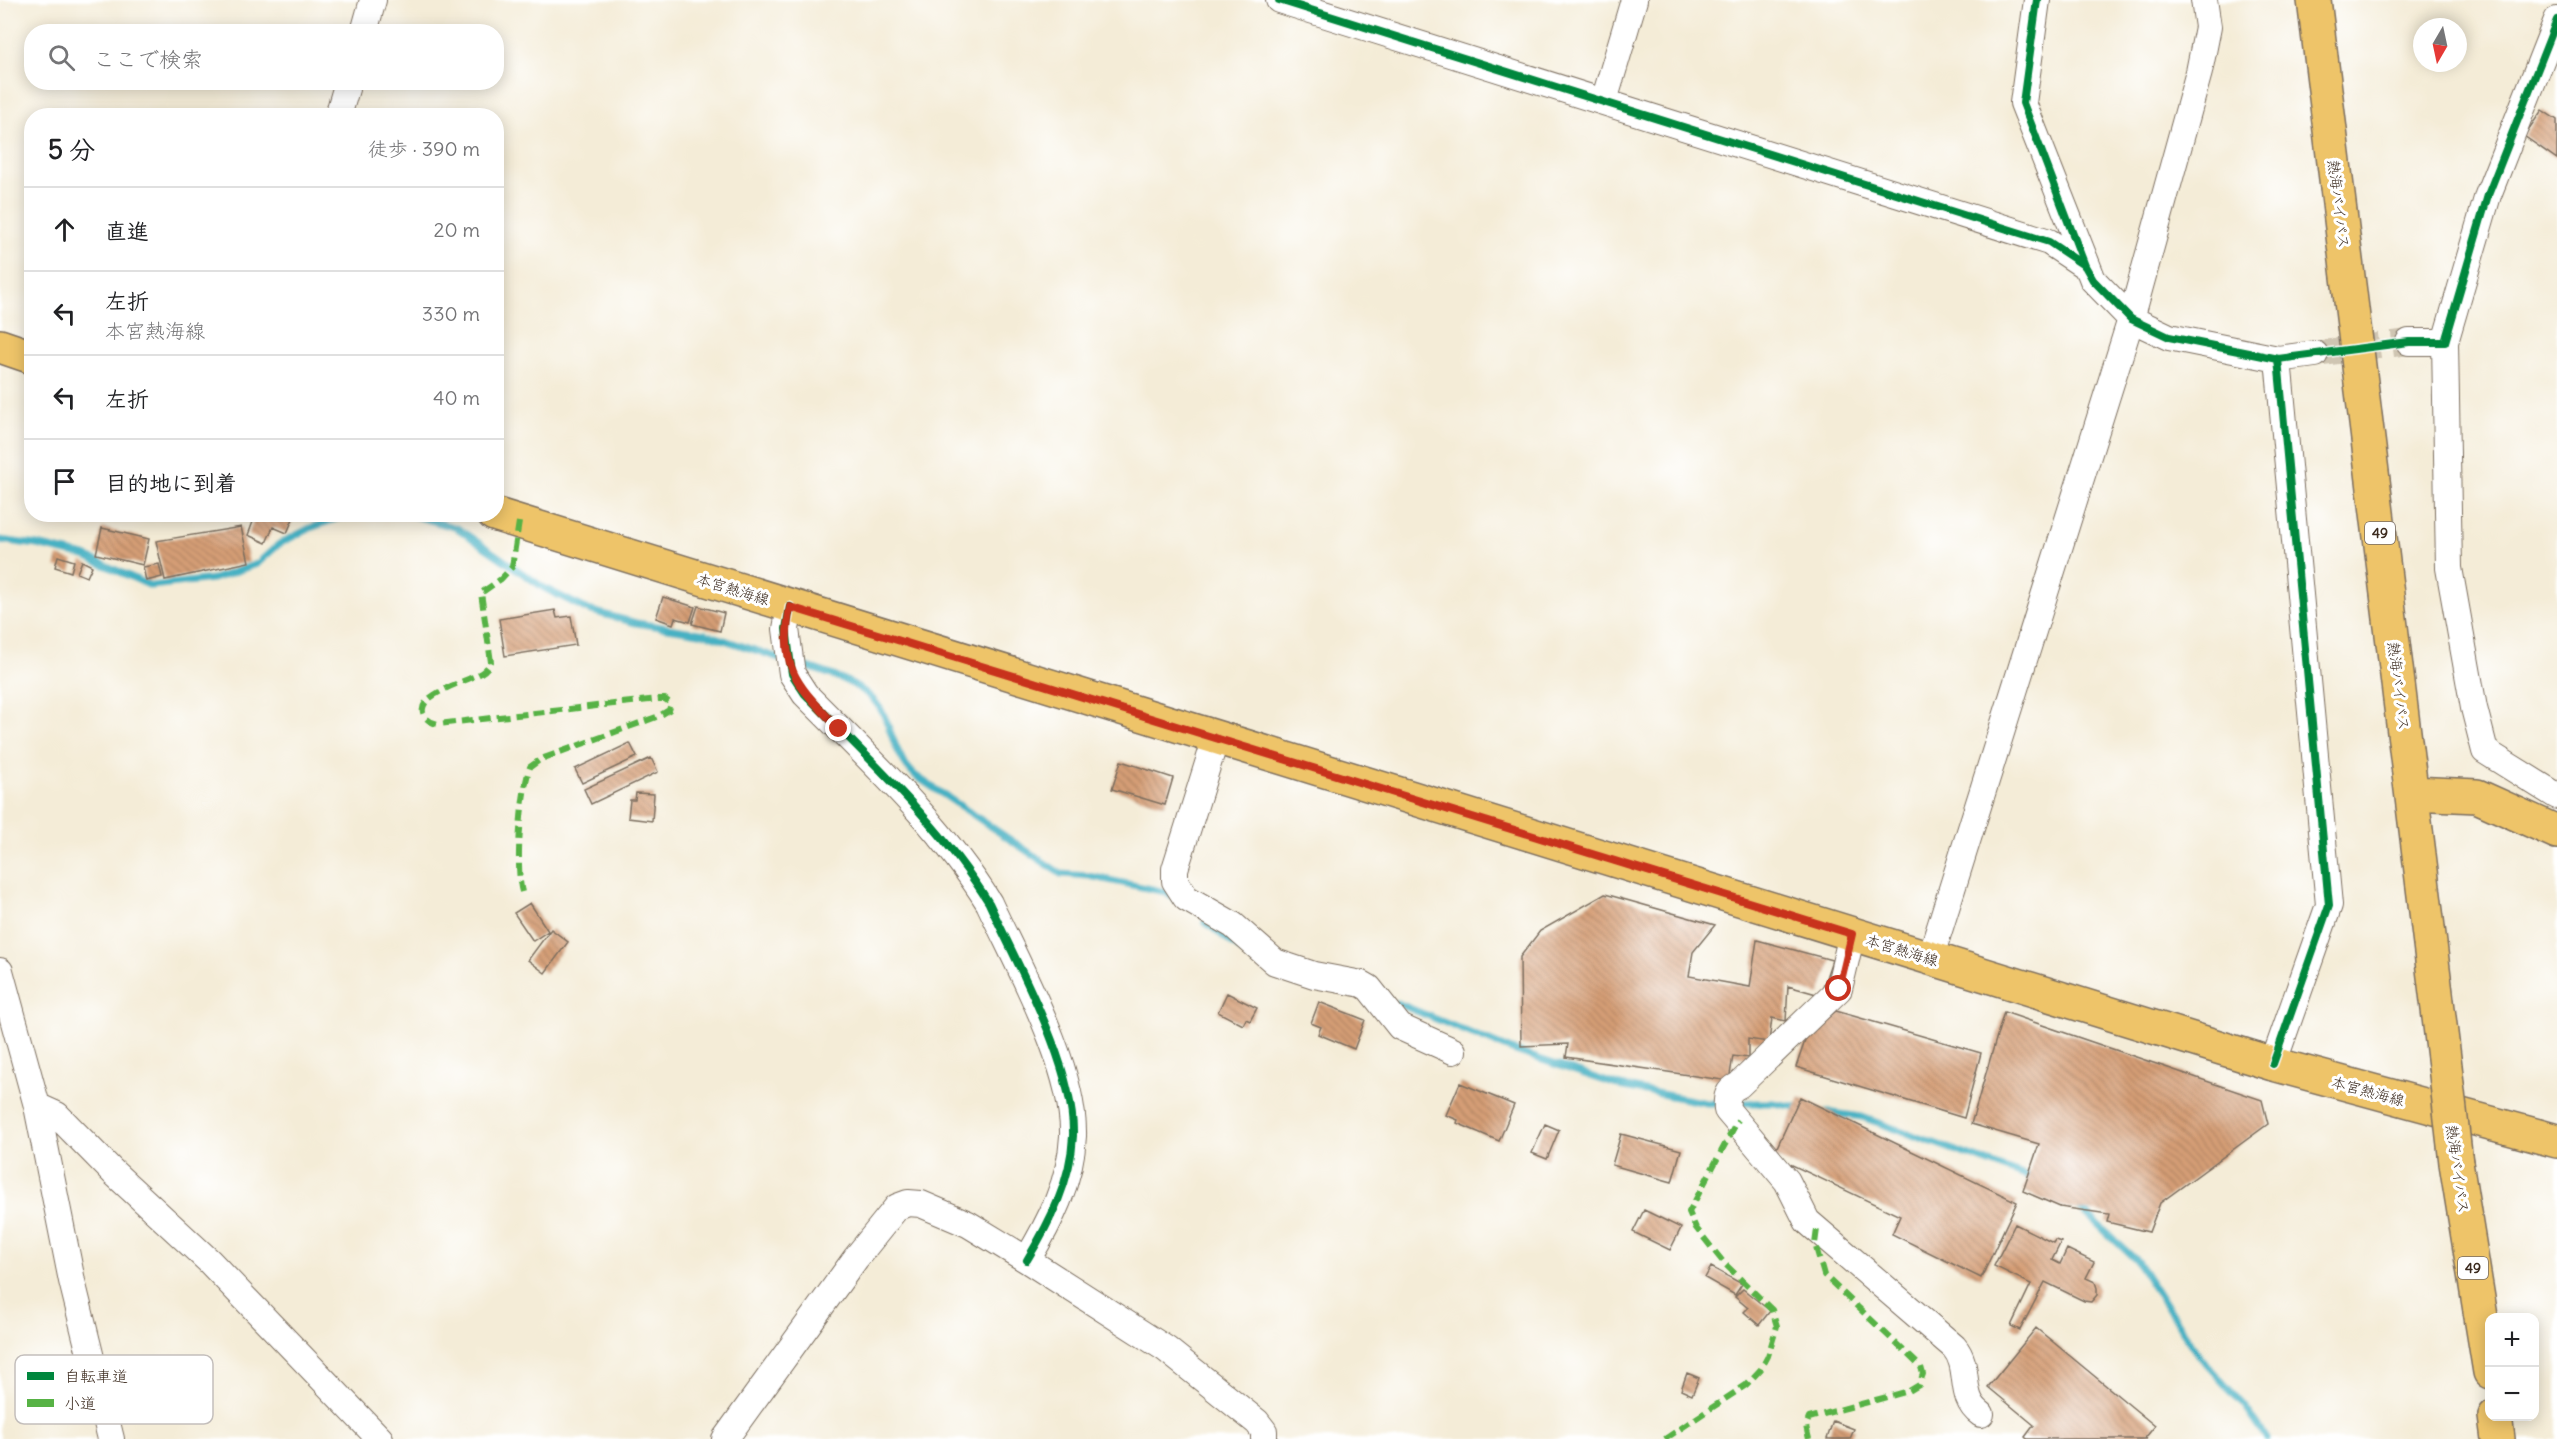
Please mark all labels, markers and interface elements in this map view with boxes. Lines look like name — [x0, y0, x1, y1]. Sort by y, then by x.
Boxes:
north arrow — [2413, 18, 2467, 72]
search box — [24, 24, 504, 90]
icon: search — [45, 41, 78, 74]
text: ここで検索 — [93, 45, 203, 73]
text: 5 分 — [48, 133, 95, 166]
text: 徒歩 · 390 m — [368, 136, 480, 161]
street label: 熱海バイパス — [2324, 158, 2354, 250]
icon: ahead — [48, 213, 81, 246]
text: 直進 — [105, 217, 149, 245]
text: 20 m — [434, 217, 480, 242]
text: 左折 — [105, 287, 149, 315]
icon: left — [48, 297, 81, 330]
text: 330 m — [422, 301, 480, 326]
text: 本宮熱海線 — [105, 318, 205, 343]
icon: left — [48, 381, 81, 414]
text: 左折 — [105, 385, 149, 413]
text: 40 m — [433, 385, 480, 410]
icon: arrive — [48, 465, 81, 498]
text: 目的地に到着 — [105, 469, 237, 497]
road number: 49 — [2365, 522, 2395, 544]
street label: 本宮熱海線 — [694, 569, 772, 609]
street label: 熱海バイパス — [2384, 640, 2414, 732]
route end — [825, 715, 851, 741]
street label: 本宮熱海線 — [1863, 930, 1941, 970]
route start — [1825, 975, 1851, 1001]
street label: 本宮熱海線 — [2329, 1072, 2407, 1110]
street label: 熱海バイパス — [2442, 1123, 2474, 1215]
road number: 49 — [2458, 1257, 2488, 1279]
map controls — [2485, 1313, 2539, 1421]
button: + — [2485, 1313, 2539, 1367]
legend — [15, 1355, 213, 1424]
text: 自転車道 — [64, 1366, 128, 1386]
button: − — [2485, 1367, 2539, 1421]
text: 小道 — [64, 1393, 96, 1413]

